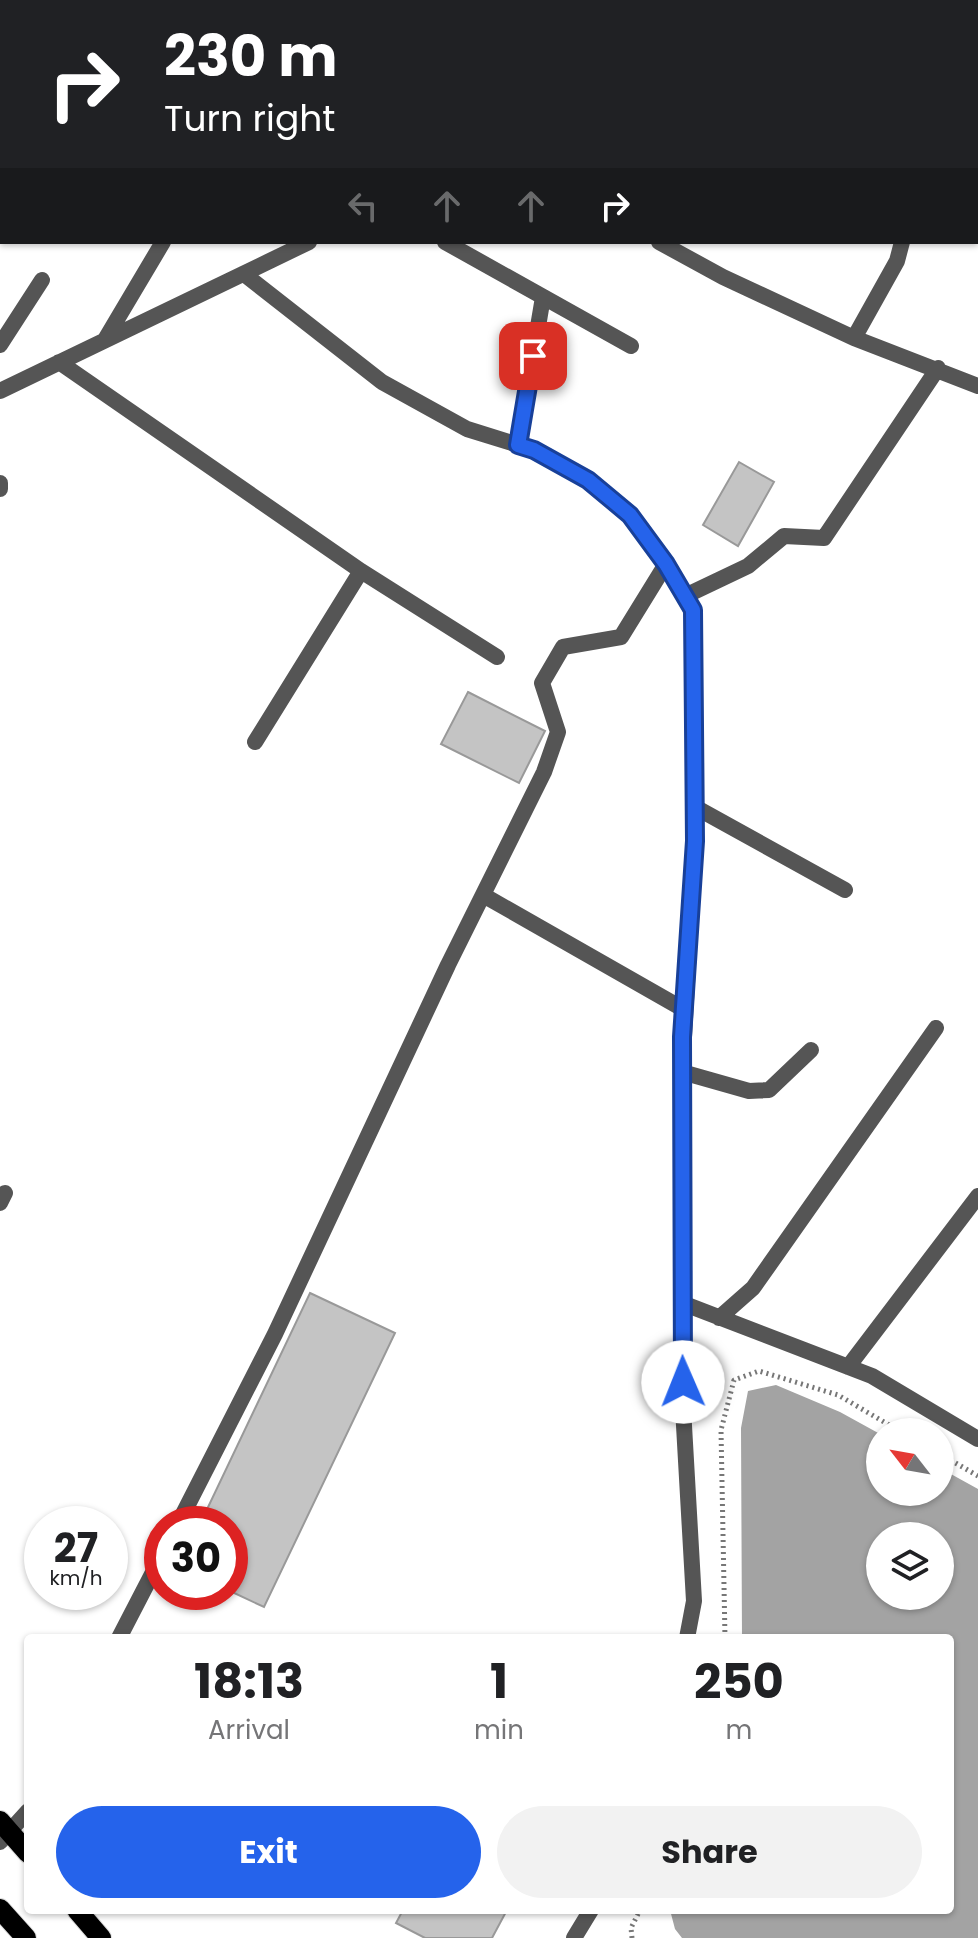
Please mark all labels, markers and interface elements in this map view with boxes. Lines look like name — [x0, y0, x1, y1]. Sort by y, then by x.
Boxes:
text: 230 m — [164, 17, 338, 96]
icon: right — [32, 32, 136, 136]
text: Turn right — [164, 93, 335, 144]
icon: left — [341, 184, 385, 228]
icon: ahead — [425, 184, 469, 228]
icon: ahead — [509, 184, 553, 228]
icon: right — [593, 184, 637, 228]
pin — [499, 322, 567, 390]
icon: arrive — [511, 334, 555, 378]
position arrow — [641, 1340, 725, 1424]
north arrow — [866, 1418, 954, 1506]
map controls — [866, 1418, 954, 1610]
speed limit sign: 30 — [144, 1506, 248, 1610]
text: 27 — [54, 1520, 98, 1576]
button: layers — [866, 1522, 954, 1610]
text: km/h — [49, 1564, 103, 1592]
text: 18:13 — [194, 1648, 304, 1715]
text: 1 — [490, 1648, 508, 1715]
text: 250 — [694, 1648, 784, 1715]
text: Arrival — [208, 1712, 290, 1748]
text: min — [474, 1712, 524, 1748]
text: m — [726, 1712, 752, 1748]
button: Exit — [56, 1806, 481, 1898]
button: Share — [497, 1806, 922, 1898]

